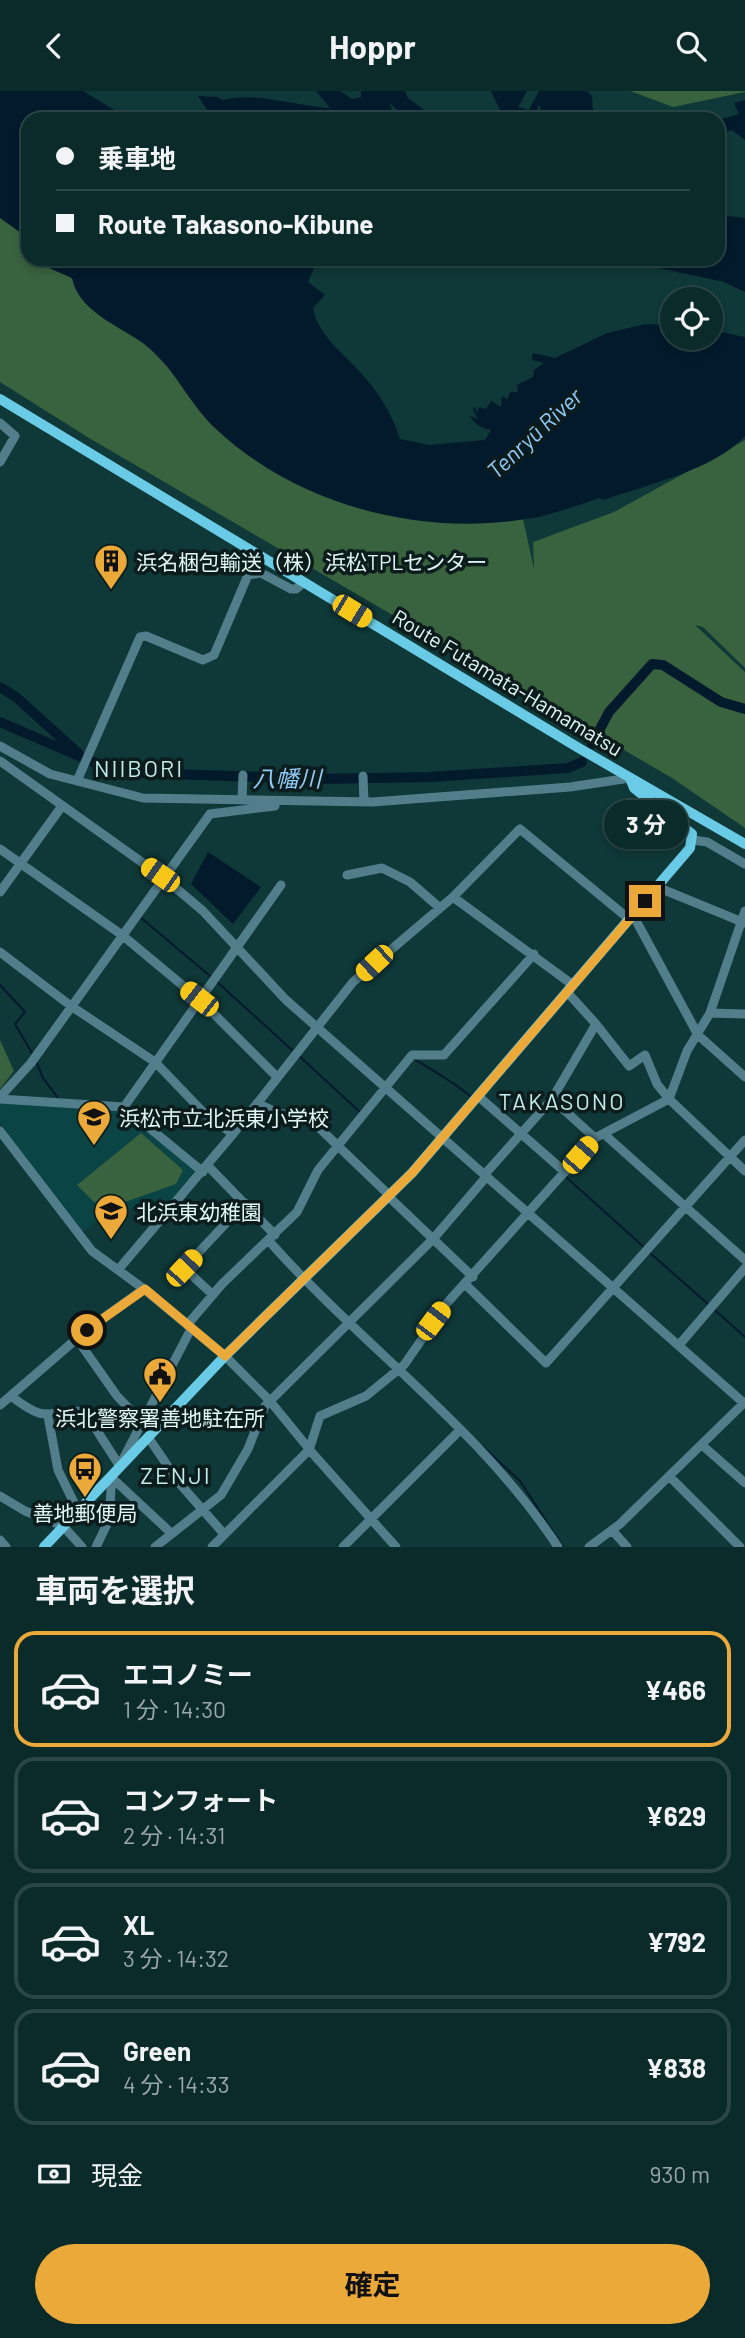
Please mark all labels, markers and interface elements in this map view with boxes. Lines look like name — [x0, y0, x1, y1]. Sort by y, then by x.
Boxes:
icon: back — [35, 27, 73, 65]
text: Hoppr — [329, 27, 416, 65]
icon: search — [672, 27, 710, 65]
text: 乗車地 — [98, 142, 176, 173]
text: Route Takasono-Kibune — [98, 208, 373, 239]
map controls — [660, 287, 723, 350]
button: locate — [660, 287, 723, 350]
water label: Tenryū River — [481, 381, 588, 484]
building icon: 浜名梱包輸送（株）浜松TPLセンター — [92, 542, 130, 591]
place label: 浜名梱包輸送（株）浜松TPLセンター — [136, 549, 487, 574]
car — [329, 591, 376, 631]
street label: Route Futamata-Hamamatsu — [389, 603, 627, 761]
district label: NIIBORI — [94, 754, 184, 782]
water label: 八幡川 — [253, 764, 325, 792]
callout: 3 分 — [603, 799, 687, 849]
text: 3 分 — [626, 810, 666, 838]
car — [137, 854, 184, 896]
route end — [629, 885, 661, 917]
car — [352, 941, 397, 985]
car — [176, 978, 223, 1020]
district label: TAKASONO — [498, 1087, 626, 1115]
school or university icon: 浜松市立北浜東小学校 — [75, 1098, 113, 1147]
place label: 浜松市立北浜東小学校 — [119, 1105, 329, 1130]
car — [559, 1132, 602, 1178]
school or university icon: 北浜東幼稚園 — [92, 1192, 130, 1241]
place label: 北浜東幼稚園 — [136, 1199, 262, 1224]
car — [162, 1245, 207, 1291]
car — [412, 1298, 455, 1344]
route start — [71, 1314, 103, 1346]
public building icon: 浜北警察署善地駐在所 — [141, 1355, 179, 1404]
place label: 浜北警察署善地駐在所 — [55, 1405, 265, 1430]
bus stop icon: 善地郵便局 — [66, 1450, 104, 1499]
district label: ZENJI — [140, 1461, 212, 1489]
place label: 善地郵便局 — [33, 1500, 138, 1525]
text: 車両を選択 — [35, 1570, 195, 1608]
icon: car — [39, 1658, 102, 1721]
text: エコノミー — [123, 1658, 253, 1689]
text: ¥466 — [645, 1674, 706, 1705]
text: 1 分 · 14:30 — [123, 1695, 226, 1723]
icon: car — [39, 1784, 102, 1847]
text: コンフォート — [123, 1784, 278, 1815]
text: ¥629 — [646, 1800, 706, 1831]
text: 2 分 · 14:31 — [123, 1821, 225, 1849]
text: XL — [123, 1909, 154, 1940]
icon: car — [39, 1910, 102, 1973]
text: ¥792 — [647, 1926, 706, 1957]
text: 3 分 · 14:32 — [123, 1944, 229, 1972]
text: Green — [123, 2035, 191, 2066]
icon: car — [39, 2036, 102, 2099]
text: ¥838 — [646, 2052, 706, 2083]
text: 4 分 · 14:33 — [123, 2070, 230, 2098]
icon: cash — [35, 2155, 73, 2193]
text: 現金 — [91, 2159, 143, 2190]
text: 930 m — [650, 2160, 710, 2188]
button: 確定 — [35, 2244, 710, 2324]

